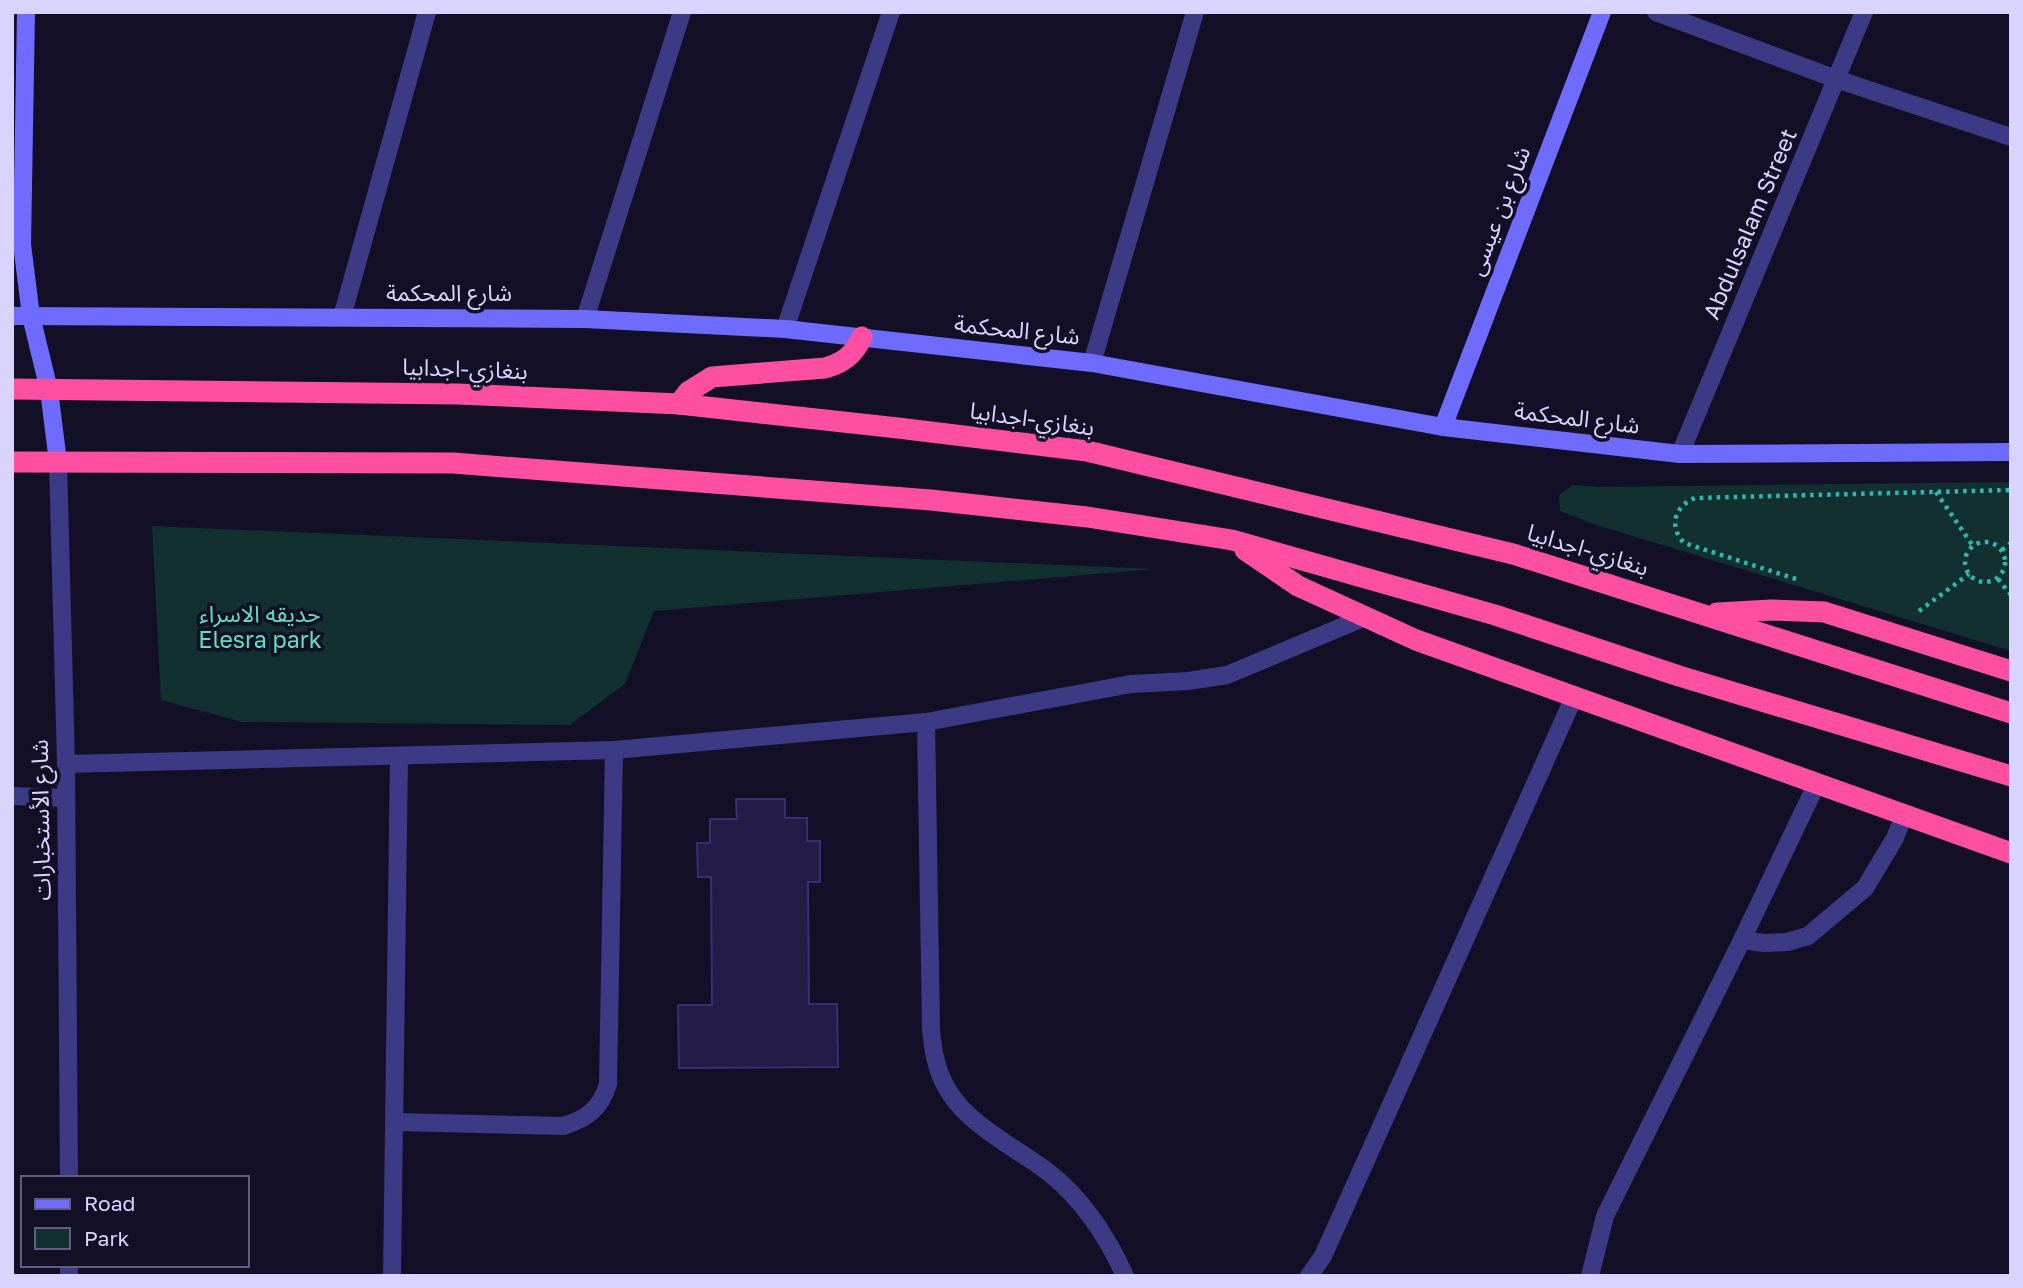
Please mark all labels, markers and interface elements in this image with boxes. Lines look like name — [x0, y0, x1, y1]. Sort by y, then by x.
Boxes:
street label: Abdulsalam Street — [1696, 124, 1802, 323]
street label: شارع بن عيسى — [1461, 142, 1539, 281]
street label: شارع المحكمة — [386, 278, 512, 310]
street label: شارع المحكمة — [952, 308, 1081, 353]
street label: بنغازي-اجدابيا — [402, 352, 528, 389]
street label: بنغازي-اجدابيا — [967, 395, 1096, 445]
street label: شارع المحكمة — [1512, 395, 1641, 443]
street label: بنغازي-اجدابيا — [1523, 517, 1652, 585]
park label: حديقه الاسراء Elesra park — [198, 599, 322, 653]
street label: شارع الأستخبارات — [25, 739, 59, 901]
legend — [21, 1176, 248, 1267]
text: Road — [84, 1190, 135, 1216]
text: Park — [84, 1225, 130, 1251]

